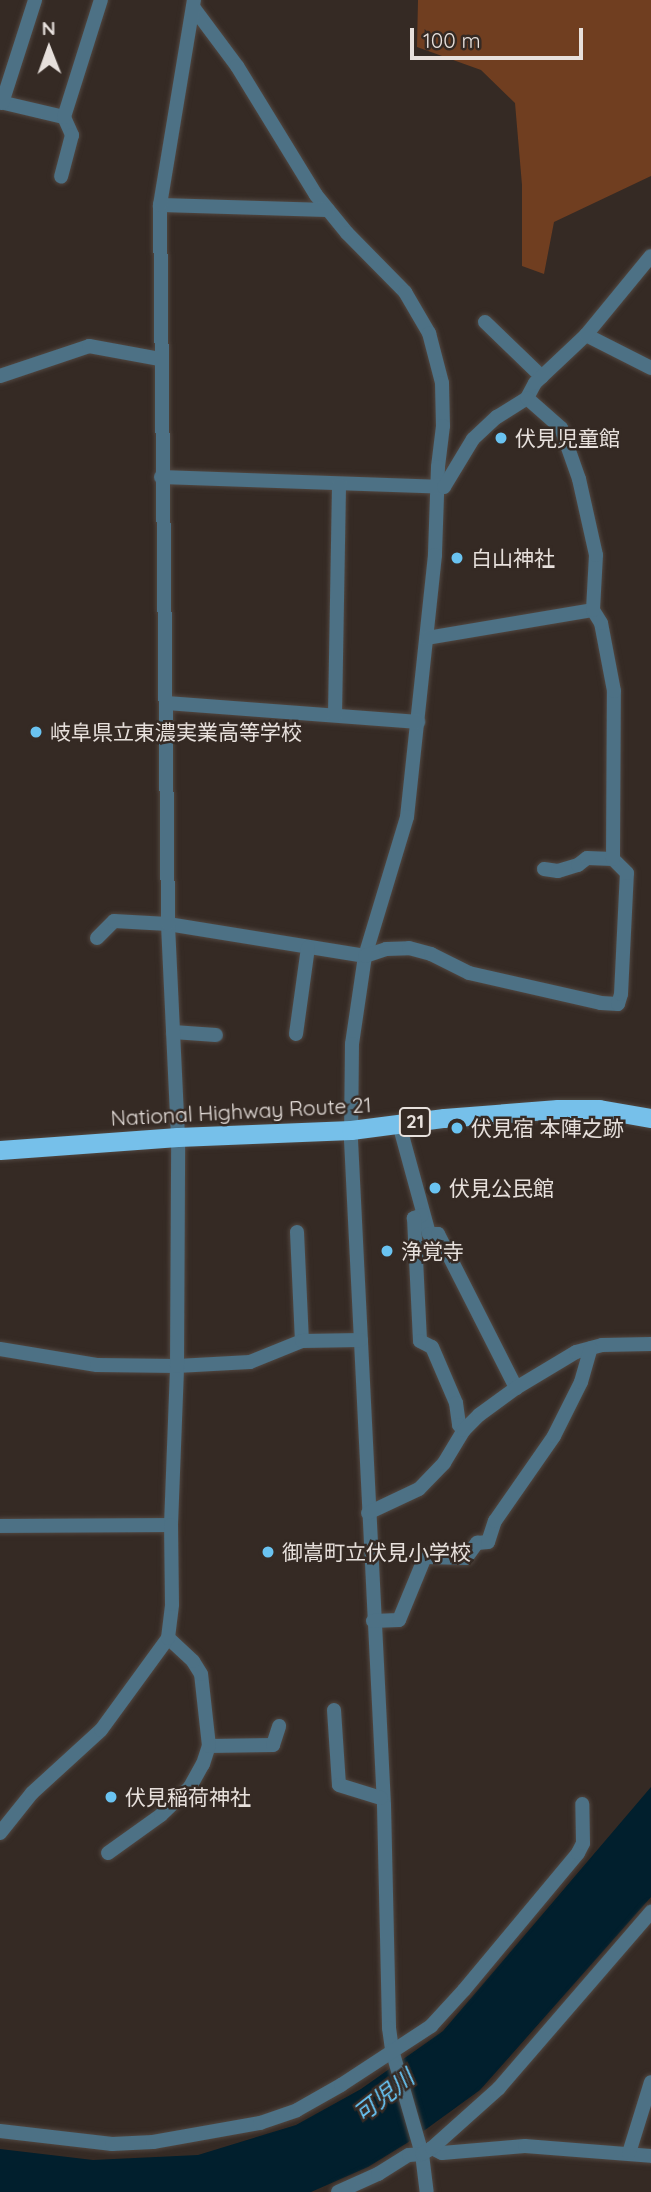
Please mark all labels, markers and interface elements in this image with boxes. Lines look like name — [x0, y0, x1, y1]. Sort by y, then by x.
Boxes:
north arrow — [14, 14, 84, 84]
scale bar — [413, 14, 586, 58]
text: N — [41, 16, 56, 40]
text: 100 m — [423, 27, 481, 53]
place label: 伏見児童館 — [515, 425, 620, 451]
marker: 伏見児童館 — [493, 430, 509, 446]
place label: 白山神社 — [471, 545, 555, 571]
marker: 白山神社 — [449, 550, 465, 566]
place label: 岐阜県立東濃実業高等学校 — [50, 719, 302, 745]
marker: 岐阜県立東濃実業高等学校 — [28, 724, 44, 740]
street label: National Highway Route 21 — [110, 1092, 372, 1130]
road number: 21 — [398, 1106, 432, 1138]
place label: 伏見宿 本陣之跡 — [471, 1115, 624, 1141]
marker: 伏見宿 本陣之跡 — [449, 1120, 465, 1136]
place label: 伏見公民館 — [449, 1175, 554, 1201]
marker: 伏見公民館 — [427, 1180, 443, 1196]
place label: 浄覚寺 — [401, 1238, 464, 1264]
marker: 浄覚寺 — [379, 1243, 395, 1259]
place label: 御嵩町立伏見小学校 — [282, 1539, 471, 1565]
marker: 御嵩町立伏見小学校 — [260, 1544, 276, 1560]
place label: 伏見稲荷神社 — [125, 1784, 251, 1810]
marker: 伏見稲荷神社 — [103, 1789, 119, 1805]
water label: 可児川 — [348, 2064, 420, 2128]

